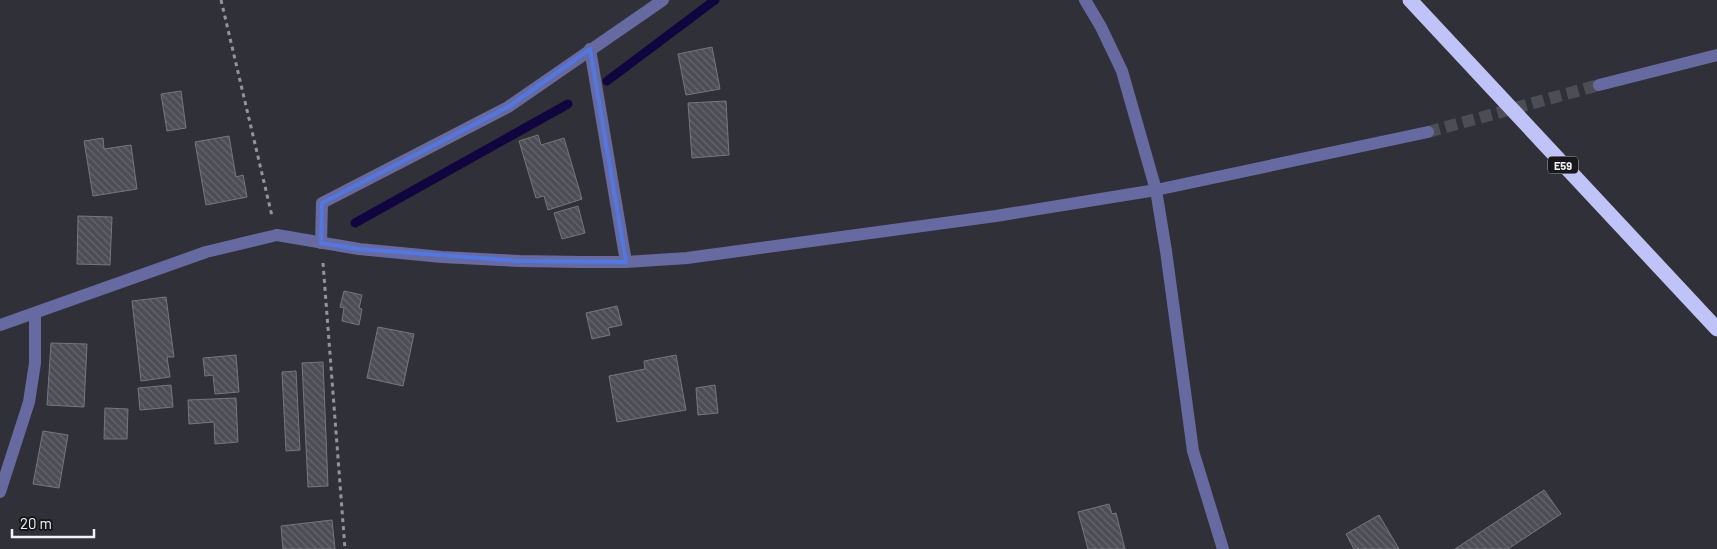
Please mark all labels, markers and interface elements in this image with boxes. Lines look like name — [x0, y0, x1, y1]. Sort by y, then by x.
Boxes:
road number: E59 — [1548, 156, 1578, 174]
scale bar — [12, 506, 95, 538]
text: 20 m — [20, 514, 52, 532]

